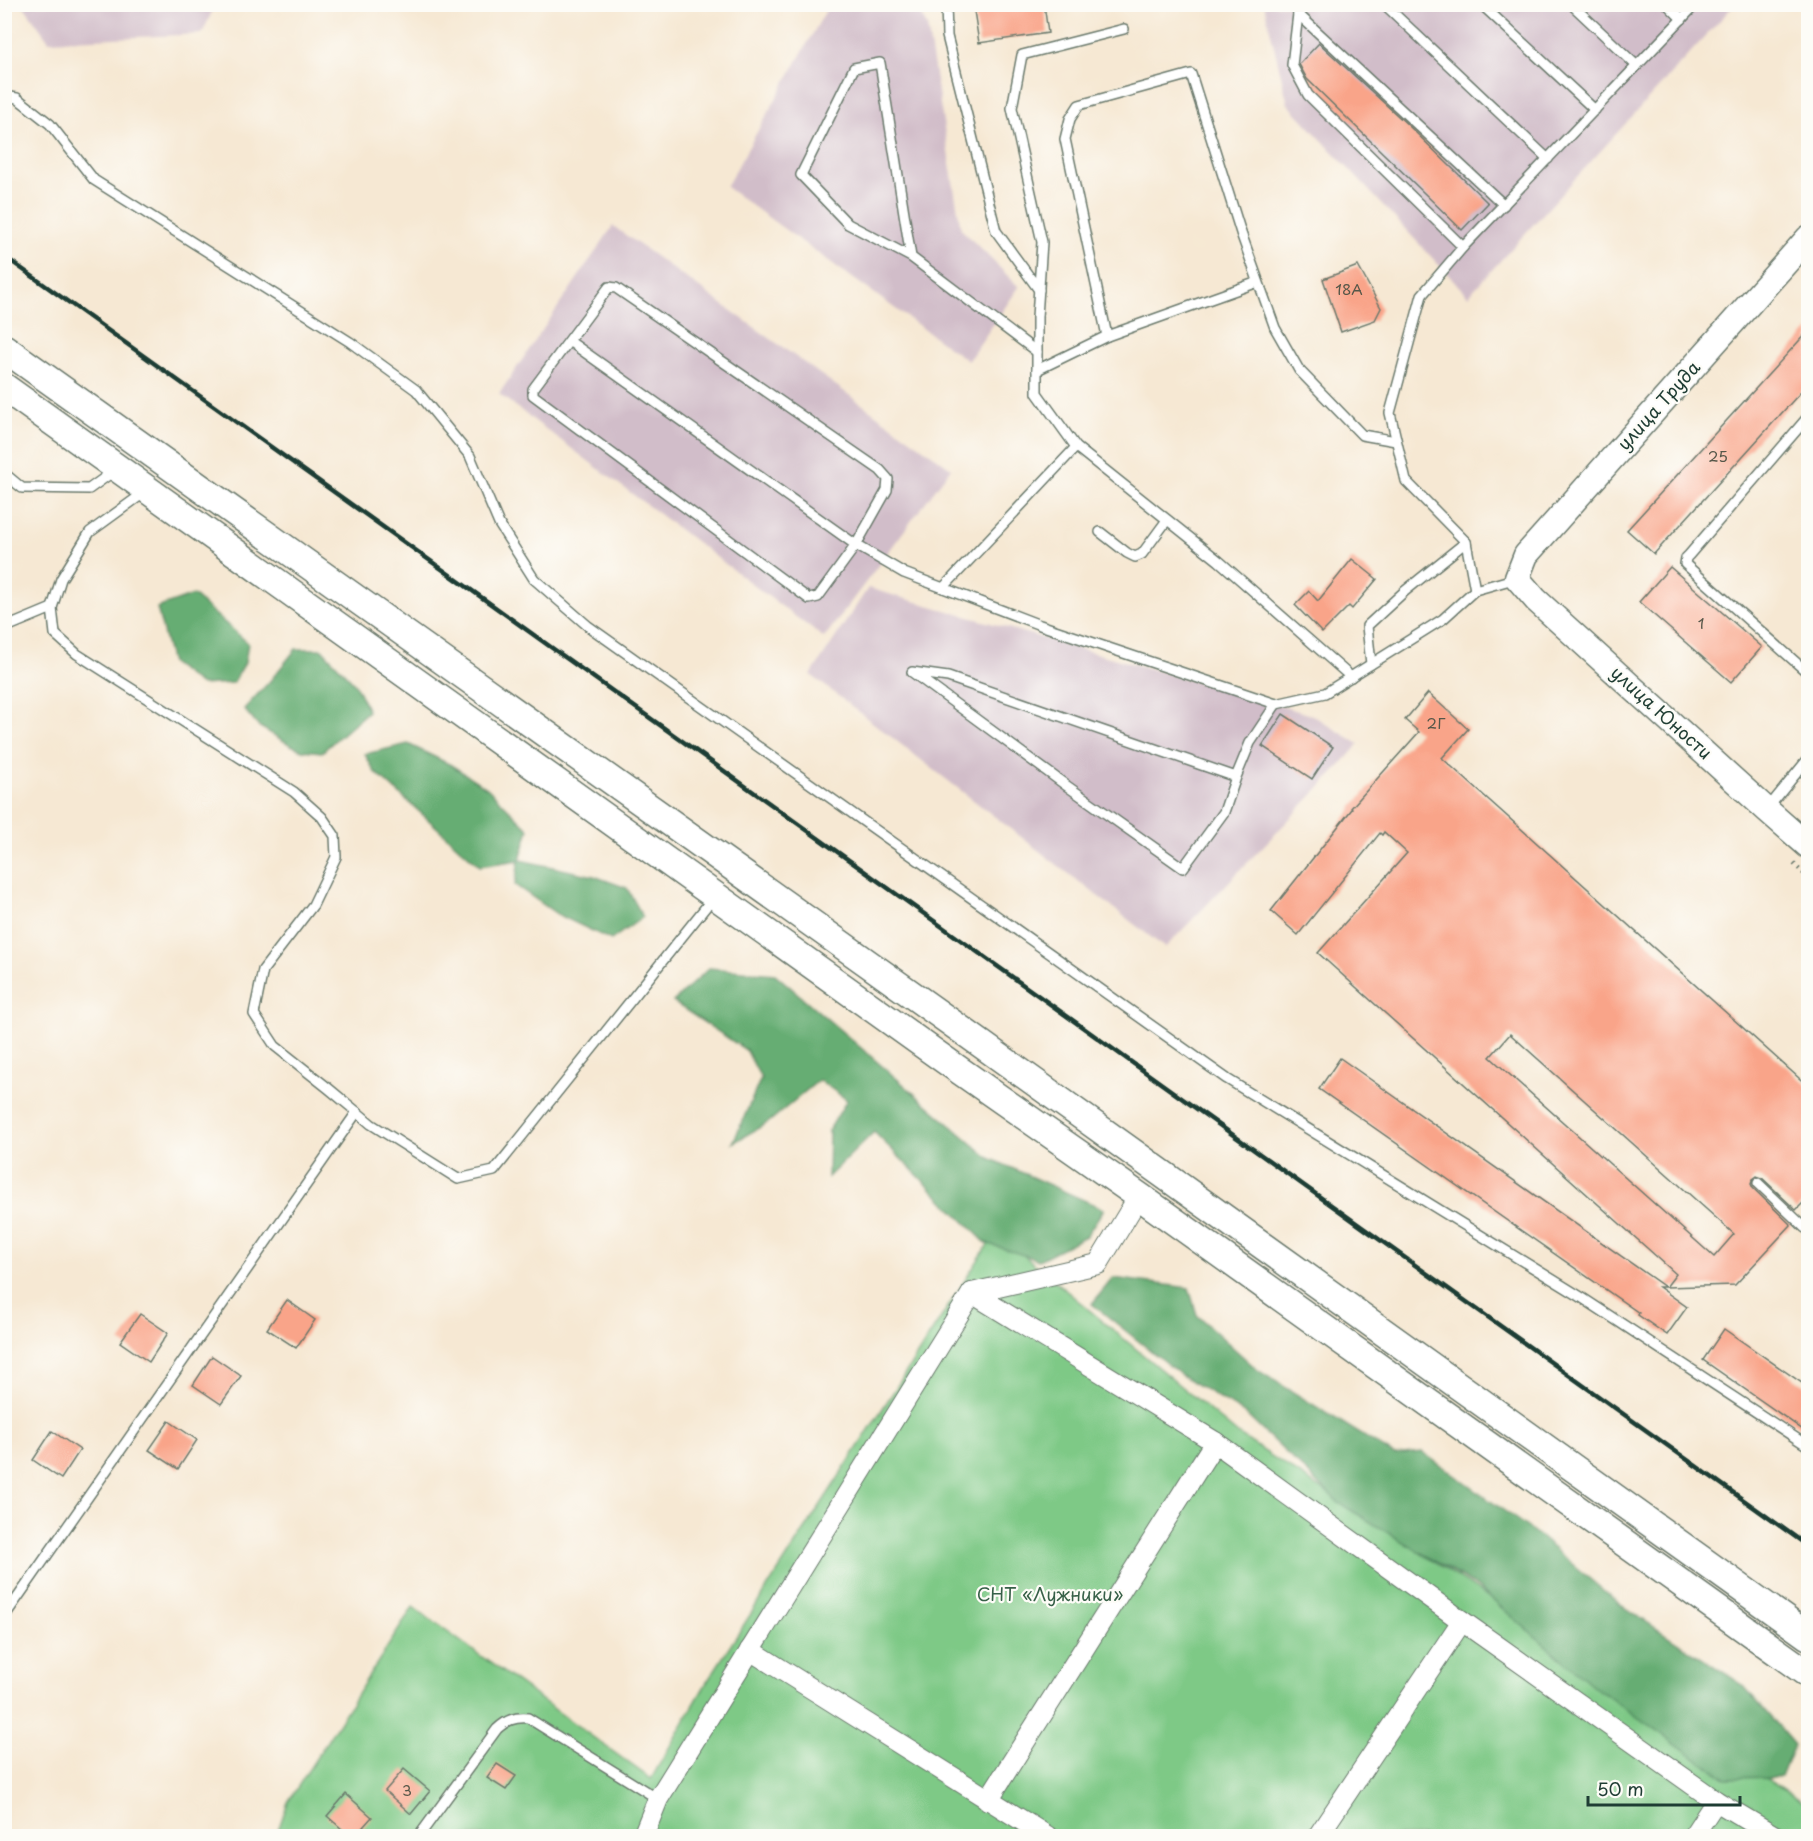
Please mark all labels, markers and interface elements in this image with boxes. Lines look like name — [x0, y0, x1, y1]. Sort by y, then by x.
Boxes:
house number: 18А — [1335, 277, 1363, 300]
street label: улица Труда — [1610, 354, 1706, 456]
house number: 25 — [1708, 444, 1728, 467]
house number: 1 — [1698, 611, 1704, 634]
street label: улица Юности — [1605, 659, 1719, 765]
house number: 2Г — [1427, 711, 1446, 734]
park label: СНТ «Лужники» — [977, 1580, 1123, 1607]
scale bar — [1588, 1769, 1740, 1807]
text: 50 m — [1597, 1775, 1644, 1802]
house number: 3 — [402, 1778, 412, 1801]

